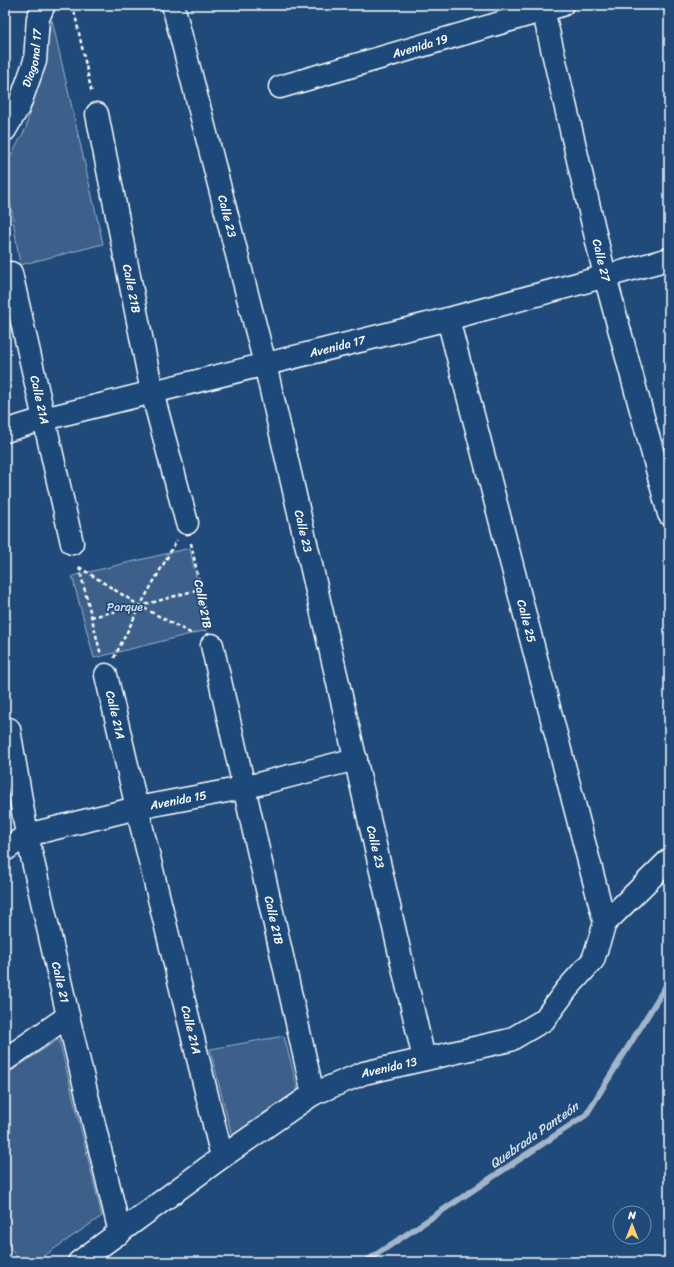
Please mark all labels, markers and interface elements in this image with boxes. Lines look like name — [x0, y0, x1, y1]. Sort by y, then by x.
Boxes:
street label: Diagonal 17 — [15, 27, 48, 90]
street label: Avenida 19 — [389, 28, 451, 65]
street label: Calle 23 — [211, 193, 243, 240]
street label: Calle 27 — [586, 237, 617, 285]
street label: Calle 21B — [116, 262, 147, 315]
street label: Avenida 17 — [306, 329, 369, 364]
street label: Calle 21A — [23, 373, 56, 427]
street label: Calle 23 — [288, 508, 319, 555]
street label: Calle 21B — [187, 578, 219, 631]
park label: Parque — [107, 596, 143, 618]
street label: Calle 25 — [510, 597, 543, 645]
street label: Calle 21A — [99, 688, 132, 742]
street label: Avenida 15 — [147, 784, 209, 817]
street label: Calle 23 — [360, 823, 391, 871]
street label: Calle 21B — [258, 894, 290, 947]
street label: Calle 21 — [45, 959, 76, 1005]
street label: Calle 21A — [174, 1003, 208, 1057]
street label: Avenida 13 — [358, 1050, 420, 1085]
water label: Quebrada Panteón — [484, 1094, 585, 1174]
north arrow — [612, 1205, 652, 1245]
text: N — [627, 1206, 636, 1225]

